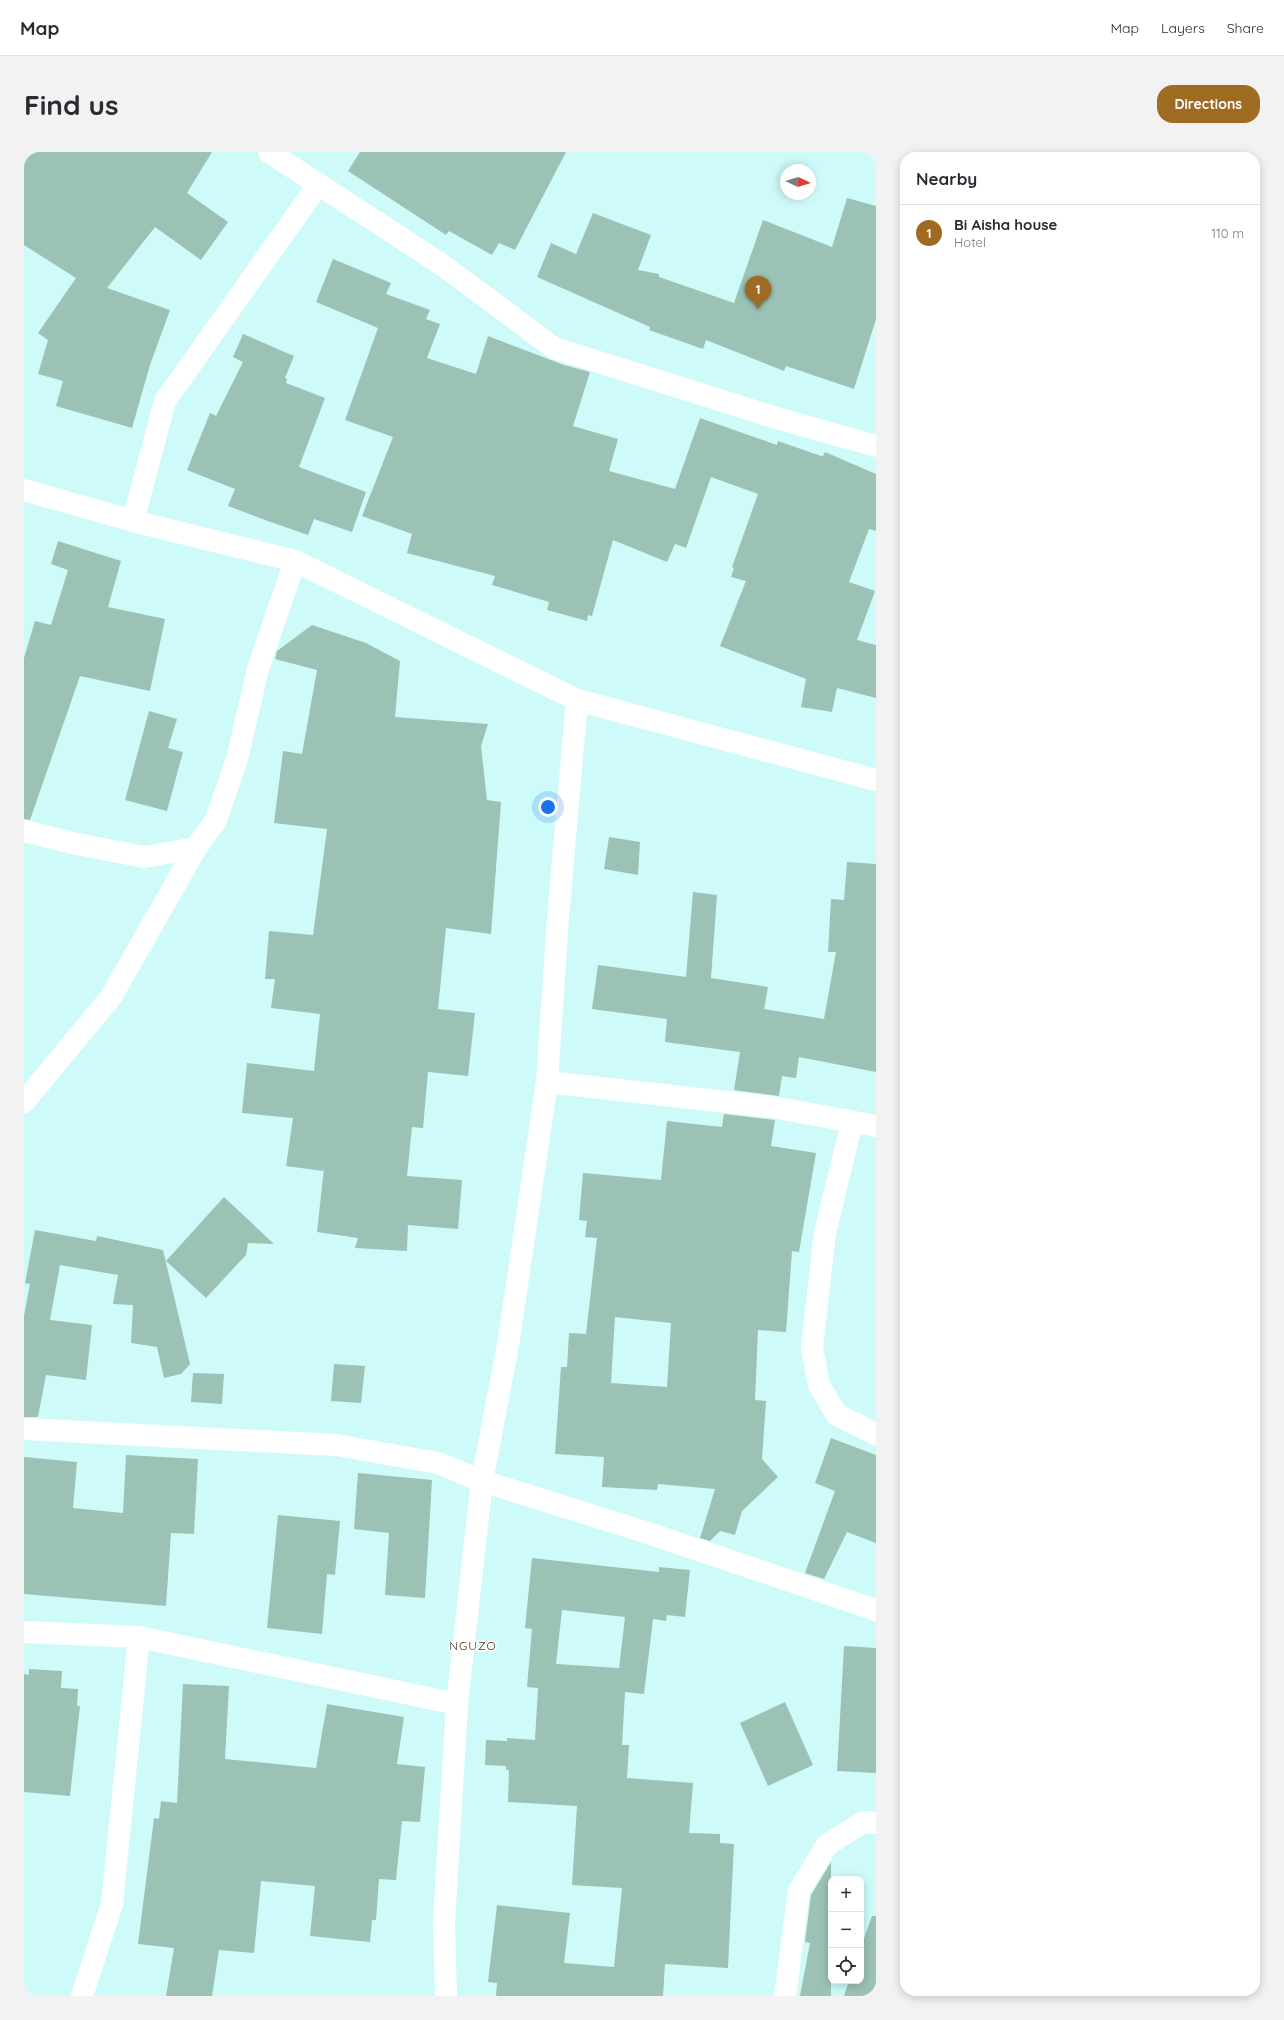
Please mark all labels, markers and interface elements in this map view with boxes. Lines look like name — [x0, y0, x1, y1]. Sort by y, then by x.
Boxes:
text: Map — [20, 16, 59, 40]
text: Map — [1110, 19, 1139, 37]
text: Layers — [1161, 19, 1205, 37]
text: Share — [1227, 19, 1264, 37]
button: Directions — [1157, 85, 1260, 123]
text: Find us — [24, 87, 118, 122]
north arrow — [780, 164, 816, 200]
text: Nearby — [916, 168, 977, 189]
text: Bi Aisha house — [954, 215, 1057, 234]
text: 1 — [926, 225, 932, 241]
text: 110 m — [1211, 225, 1244, 241]
text: Hotel — [954, 234, 986, 250]
pin: 1 — [745, 276, 771, 309]
your location — [538, 797, 558, 817]
district label: NGUZO — [449, 1638, 497, 1653]
map controls — [828, 1876, 864, 1984]
button: + — [828, 1876, 864, 1912]
button: − — [828, 1912, 864, 1948]
button: locate — [828, 1948, 864, 1984]

